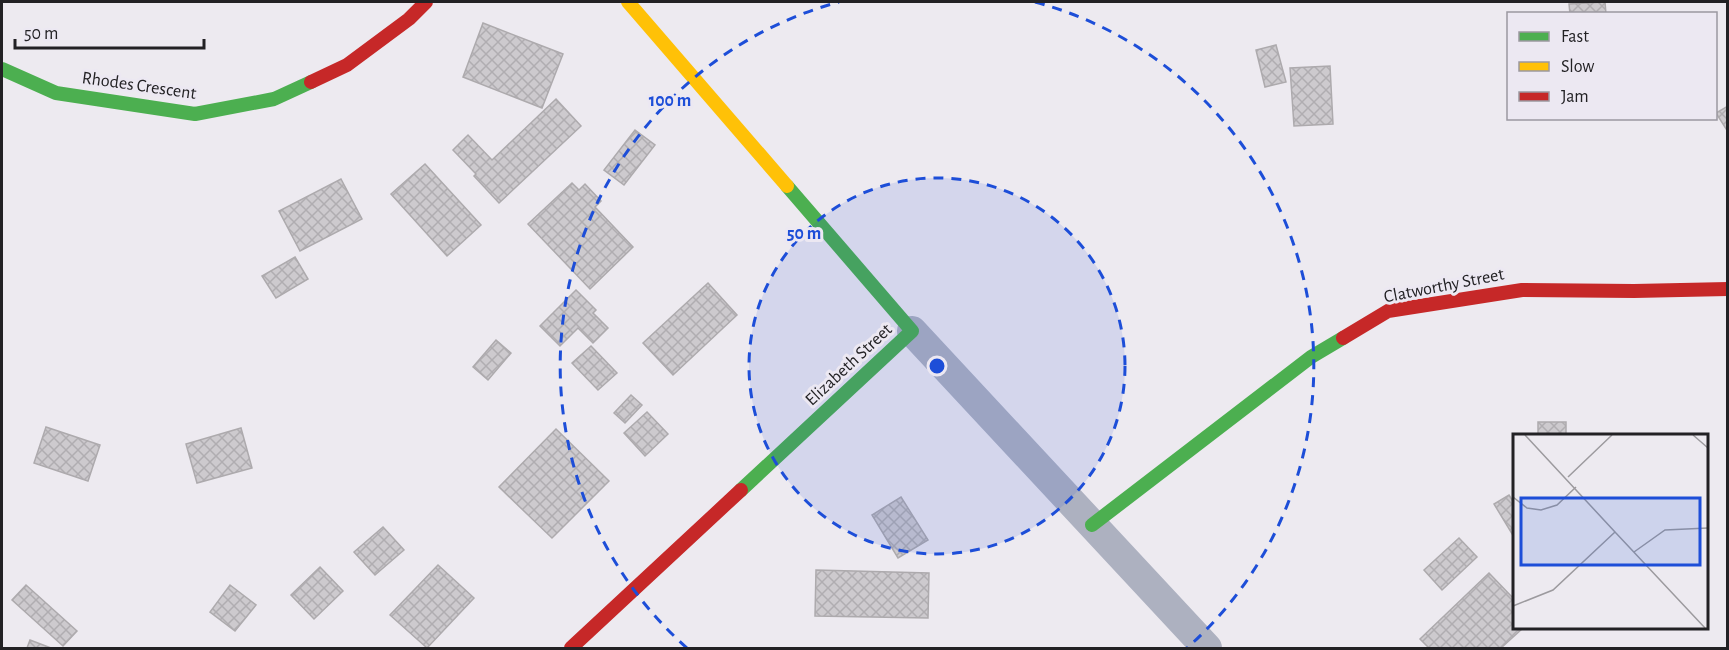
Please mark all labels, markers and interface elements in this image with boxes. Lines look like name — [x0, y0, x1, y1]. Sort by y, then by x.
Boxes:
scale bar — [15, 12, 204, 50]
legend — [1507, 12, 1717, 120]
text: 50 m — [24, 25, 58, 43]
text: Fast — [1561, 28, 1589, 46]
text: Slow — [1561, 58, 1594, 76]
street label: Rhodes Crescent — [81, 69, 198, 103]
text: Jam — [1561, 88, 1589, 106]
text: 100 m — [649, 92, 691, 110]
text: 50 m — [787, 225, 821, 243]
street label: Clatworthy Street — [1382, 265, 1506, 306]
street label: Elizabeth Street — [802, 320, 896, 409]
centre of rings — [927, 356, 947, 376]
inset map — [1513, 434, 1708, 629]

